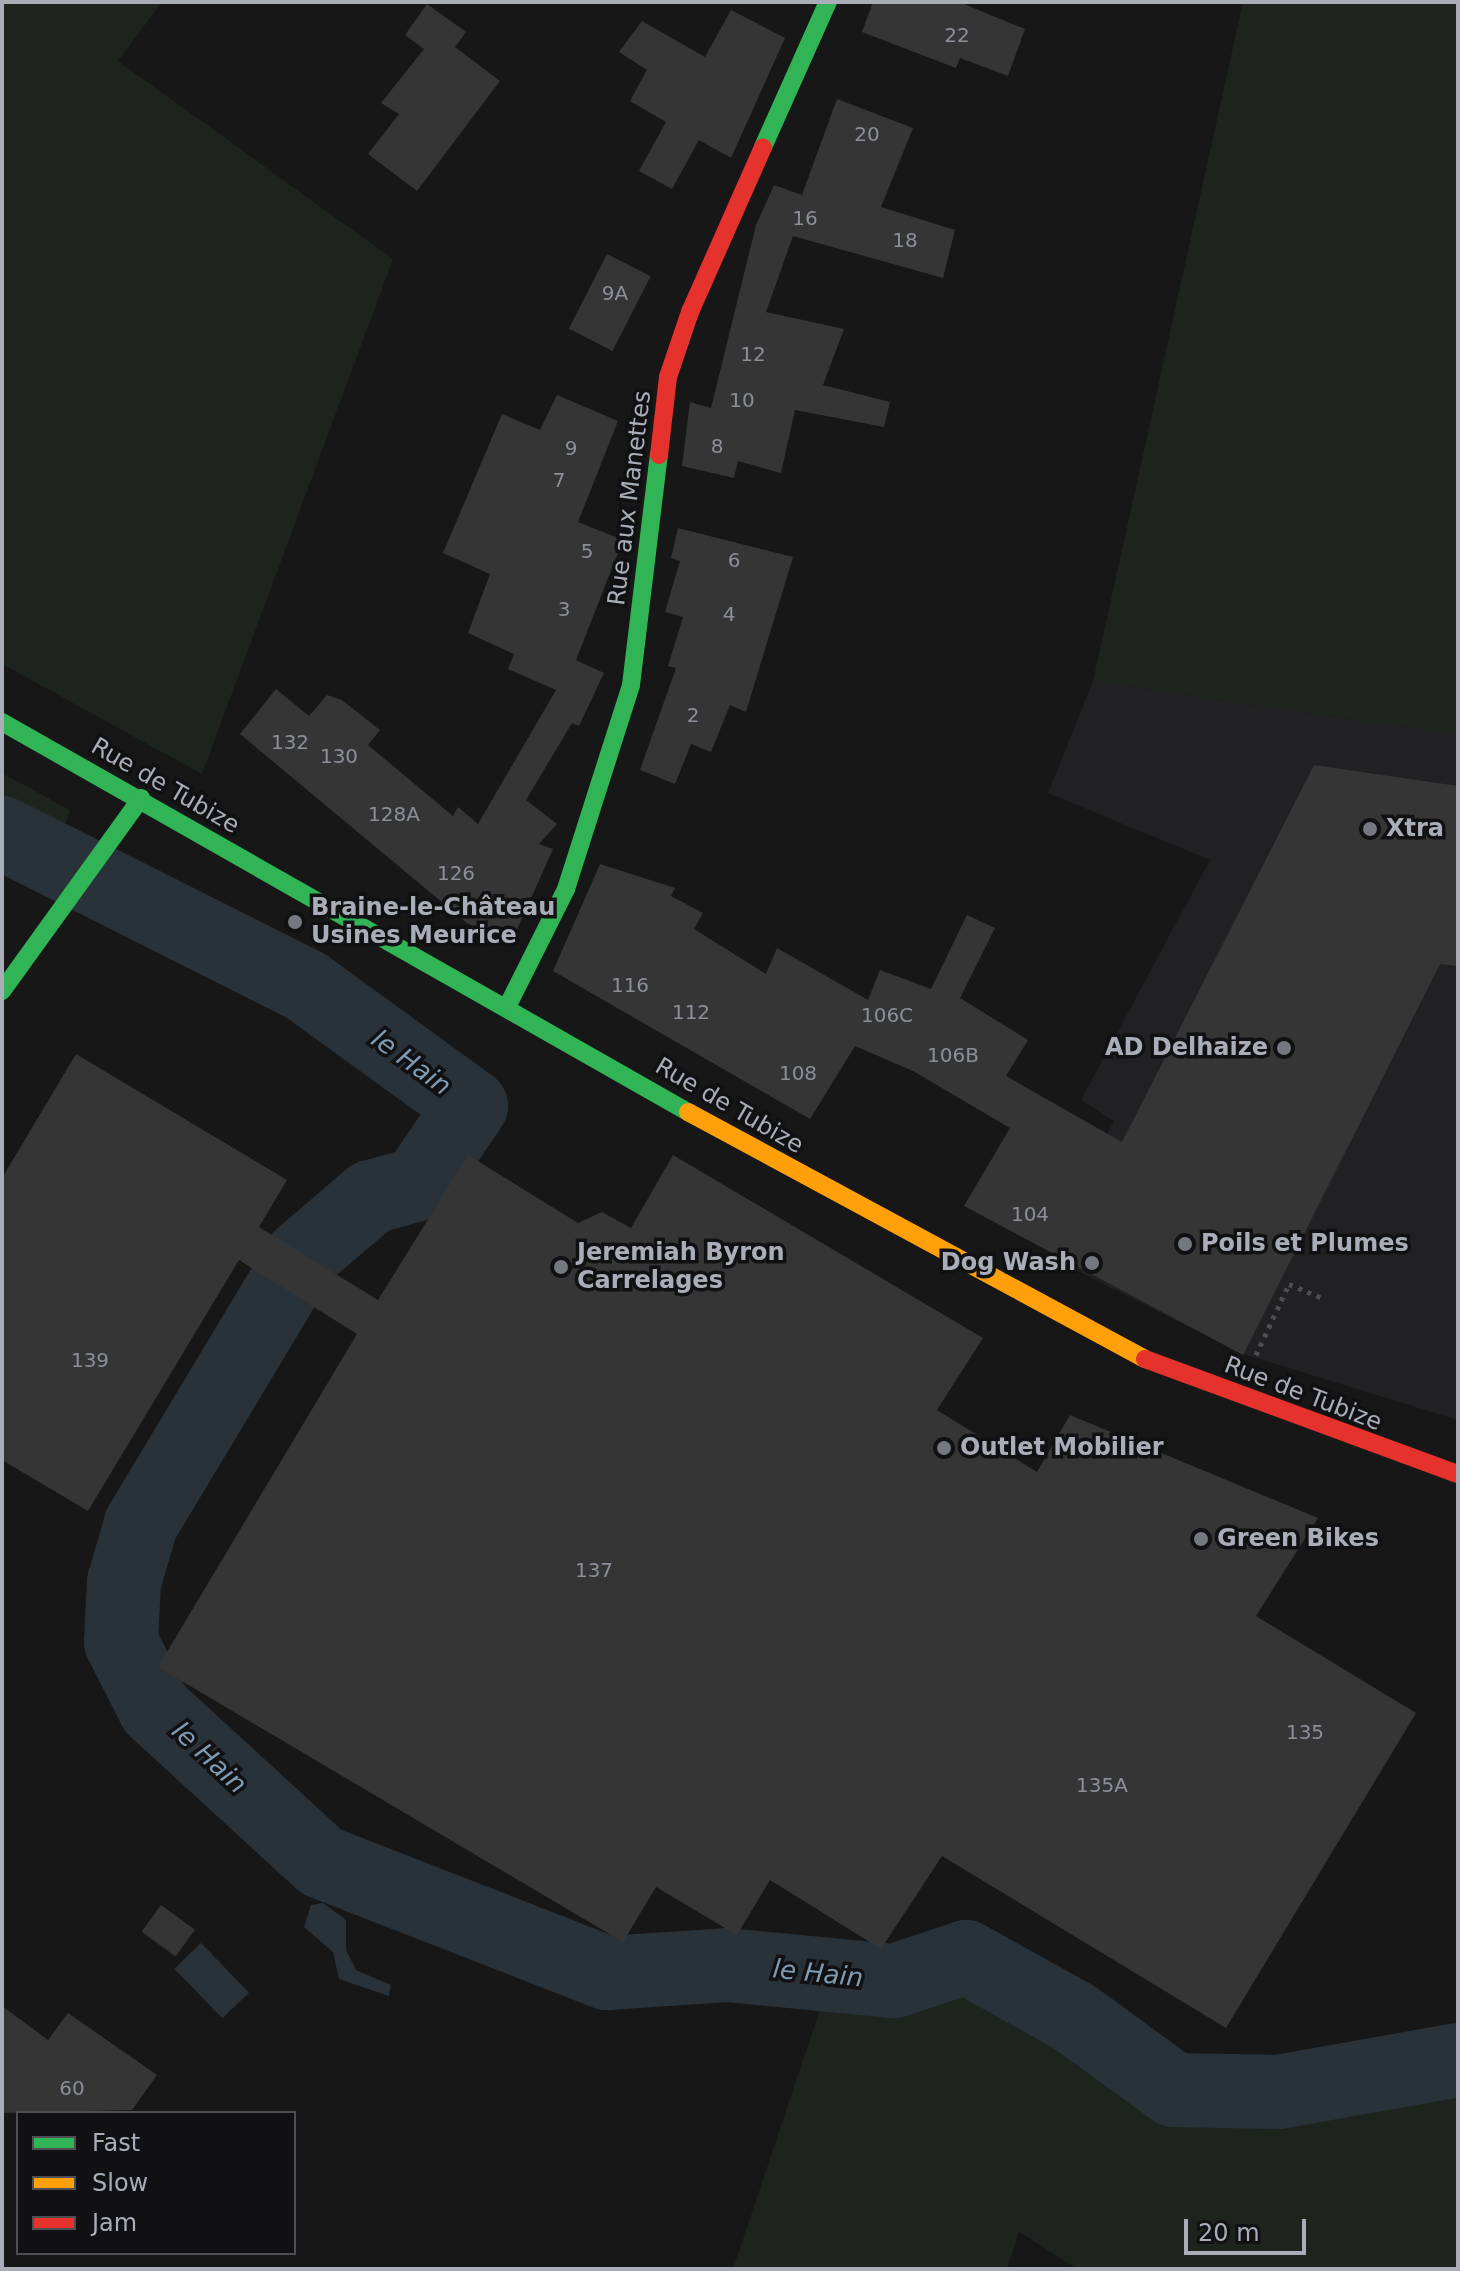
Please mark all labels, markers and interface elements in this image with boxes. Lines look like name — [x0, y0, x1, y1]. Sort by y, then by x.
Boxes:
house number: 22 — [944, 23, 970, 47]
house number: 20 — [854, 122, 880, 146]
house number: 16 — [792, 206, 818, 230]
house number: 18 — [892, 228, 918, 252]
house number: 9A — [602, 281, 628, 305]
house number: 12 — [740, 342, 766, 366]
house number: 10 — [729, 388, 755, 412]
street label: Rue aux Manettes — [603, 389, 657, 607]
house number: 8 — [711, 434, 723, 458]
house number: 9 — [565, 436, 577, 460]
house number: 7 — [553, 468, 565, 492]
house number: 5 — [581, 539, 593, 563]
house number: 6 — [728, 548, 740, 572]
house number: 3 — [558, 597, 570, 621]
house number: 4 — [723, 602, 735, 626]
house number: 2 — [687, 703, 699, 727]
house number: 132 — [271, 730, 309, 754]
street label: Rue de Tubize — [86, 732, 244, 840]
house number: 130 — [320, 744, 358, 768]
house number: 128A — [368, 802, 420, 826]
place label: Xtra — [1386, 815, 1444, 843]
marker: Xtra — [1361, 820, 1379, 838]
house number: 126 — [437, 861, 475, 885]
place label: Braine-le-Château Usines Meurice — [311, 894, 555, 950]
marker: Braine-le-Château Usines Meurice — [286, 913, 304, 931]
house number: 116 — [611, 973, 649, 997]
house number: 112 — [672, 1000, 710, 1024]
house number: 106C — [861, 1003, 913, 1027]
water label: le Hain — [365, 1024, 457, 1102]
place label: AD Delhaize — [1105, 1034, 1268, 1062]
marker: AD Delhaize — [1275, 1039, 1293, 1057]
house number: 106B — [927, 1043, 979, 1067]
street label: Rue de Tubize — [650, 1052, 808, 1160]
house number: 108 — [779, 1061, 817, 1085]
house number: 104 — [1011, 1202, 1049, 1226]
place label: Poils et Plumes — [1201, 1230, 1409, 1258]
marker: Poils et Plumes — [1176, 1235, 1194, 1253]
place label: Jeremiah Byron Carrelages — [577, 1239, 785, 1295]
place label: Dog Wash — [941, 1249, 1076, 1277]
marker: Dog Wash — [1083, 1254, 1101, 1272]
marker: Jeremiah Byron Carrelages — [552, 1258, 570, 1276]
house number: 139 — [71, 1348, 109, 1372]
street label: Rue de Tubize — [1220, 1351, 1386, 1437]
place label: Outlet Mobilier — [960, 1434, 1164, 1462]
marker: Outlet Mobilier — [935, 1439, 953, 1457]
place label: Green Bikes — [1217, 1525, 1379, 1553]
marker: Green Bikes — [1192, 1530, 1210, 1548]
house number: 137 — [575, 1558, 613, 1582]
water label: le Hain — [165, 1716, 253, 1800]
house number: 135 — [1286, 1720, 1324, 1744]
house number: 135A — [1076, 1773, 1128, 1797]
water label: le Hain — [771, 1954, 865, 1994]
house number: 60 — [59, 2076, 85, 2100]
legend — [16, 2111, 296, 2255]
text: Fast — [92, 2129, 140, 2157]
text: Slow — [92, 2169, 148, 2197]
scale bar — [1188, 2203, 1310, 2253]
text: Jam — [92, 2209, 137, 2237]
text: 20 m — [1198, 2219, 1260, 2247]

